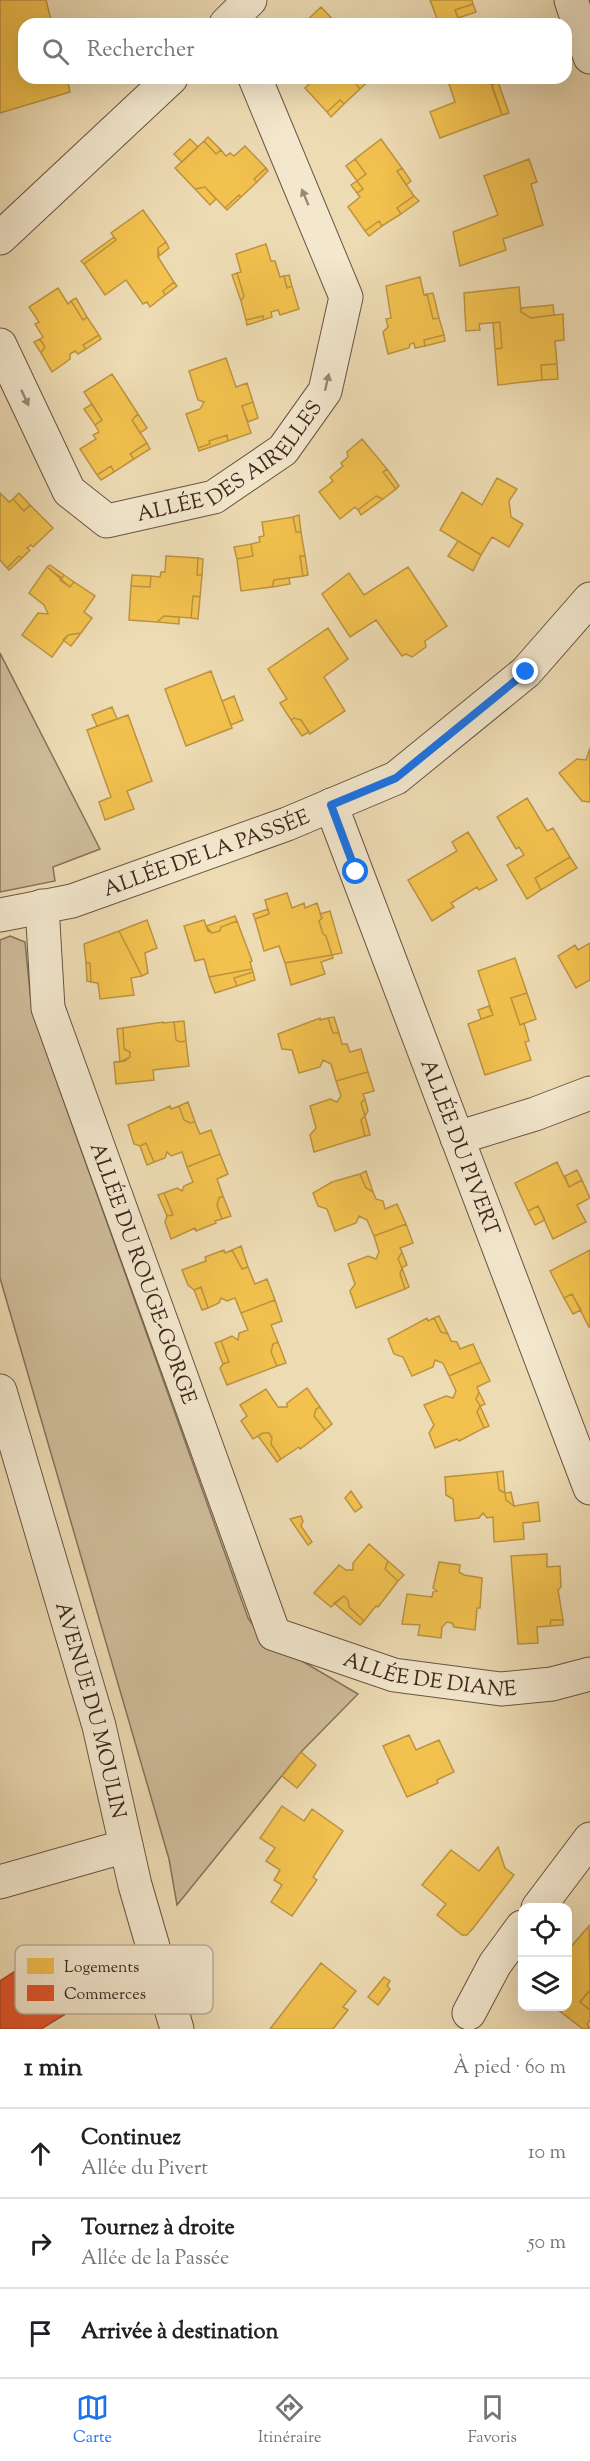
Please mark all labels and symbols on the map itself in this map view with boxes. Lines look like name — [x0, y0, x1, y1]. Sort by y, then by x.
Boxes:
one-way arrow — [299, 188, 309, 206]
one-way arrow — [323, 372, 333, 391]
one-way arrow — [21, 390, 30, 407]
street label: ALLÉE DES AIRELLES — [134, 395, 331, 531]
route end — [512, 658, 538, 684]
street label: ALLÉE DE LA PASSÉE — [100, 803, 315, 906]
route start — [342, 858, 368, 884]
street label: ALLÉE DU PIVERT — [412, 1055, 506, 1241]
street label: ALLÉE DU ROUGE-GORGE — [81, 1139, 203, 1409]
street label: AVENUE DU MOULIN — [46, 1599, 133, 1822]
street label: ALLÉE DE DIANE — [339, 1646, 519, 1706]
legend — [15, 1945, 213, 2014]
text: Logements — [64, 1957, 139, 1980]
text: Commerces — [64, 1984, 146, 2007]

